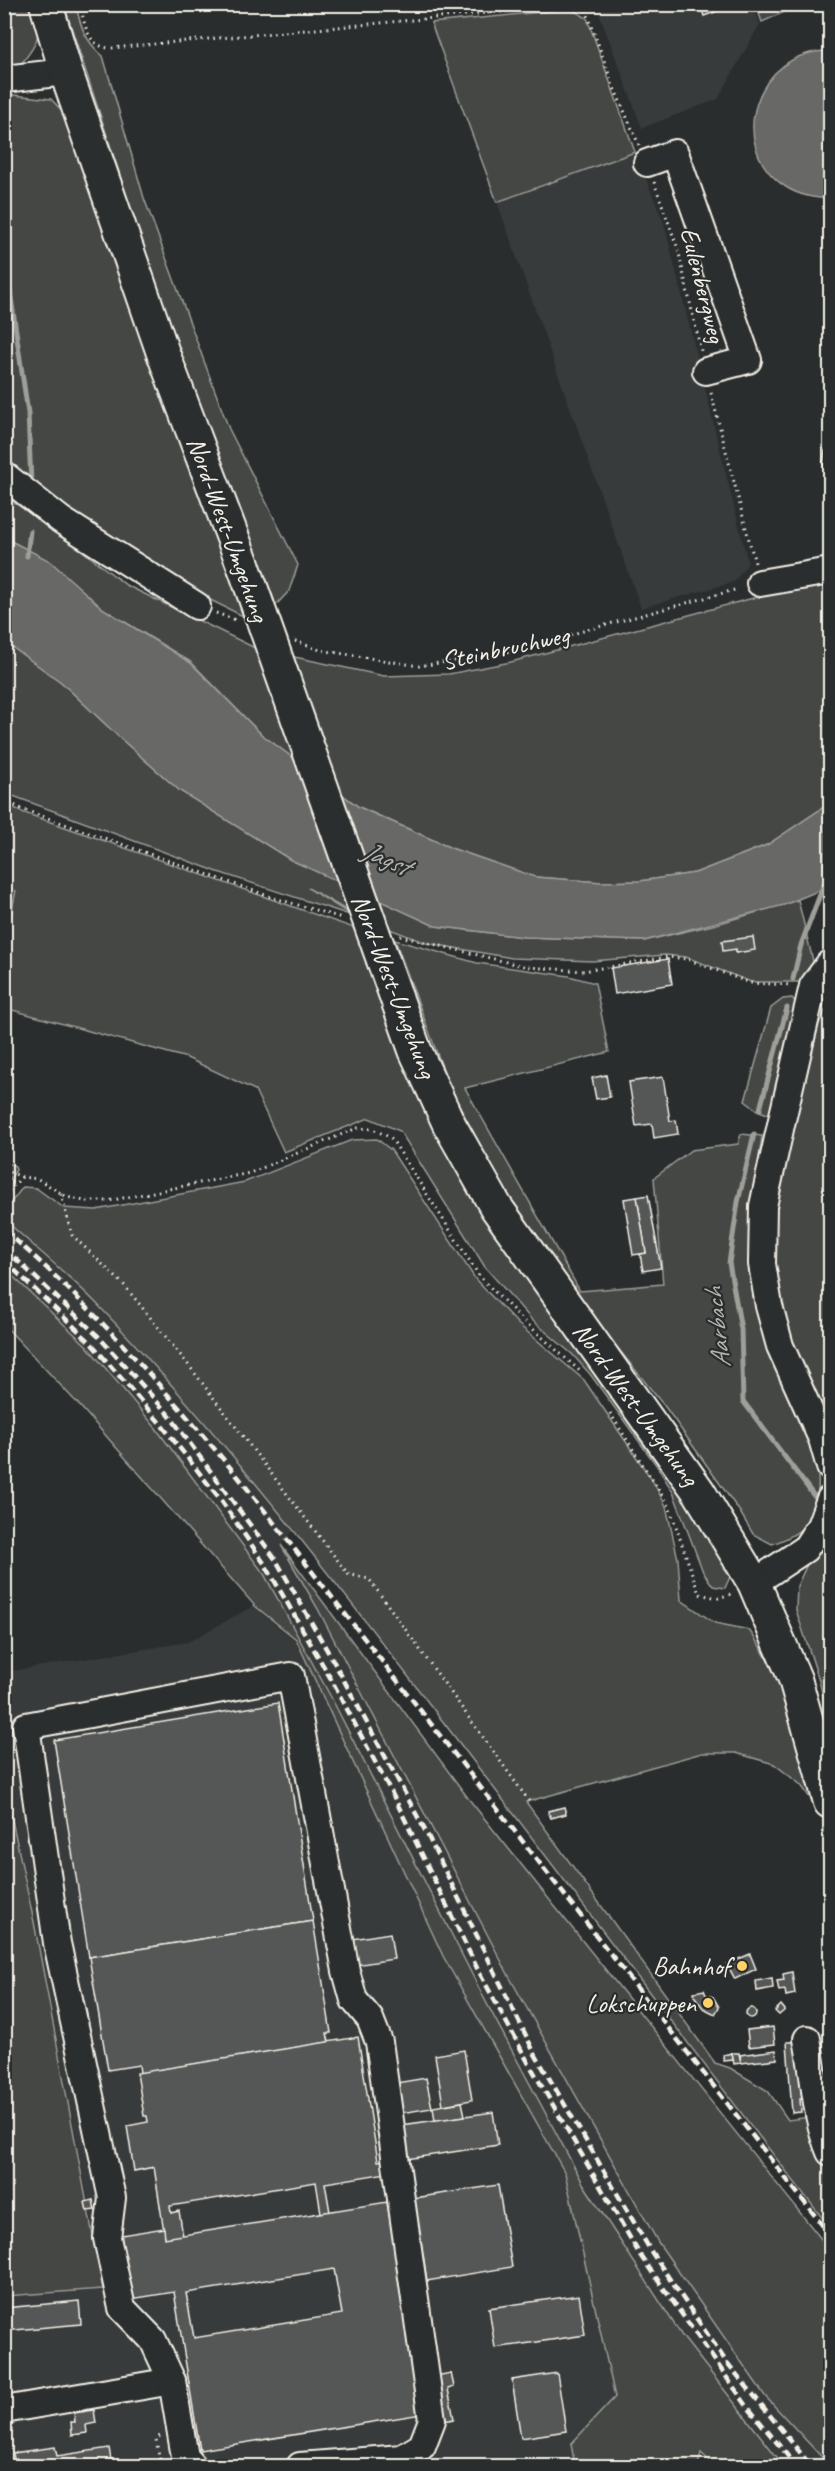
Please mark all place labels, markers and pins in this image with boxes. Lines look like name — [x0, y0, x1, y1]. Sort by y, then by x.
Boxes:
place label: Bahnhof — [653, 1950, 735, 1983]
marker: Bahnhof — [735, 1959, 749, 1973]
place label: Lokschuppen — [586, 1987, 697, 2020]
marker: Lokschuppen — [701, 1996, 715, 2010]

